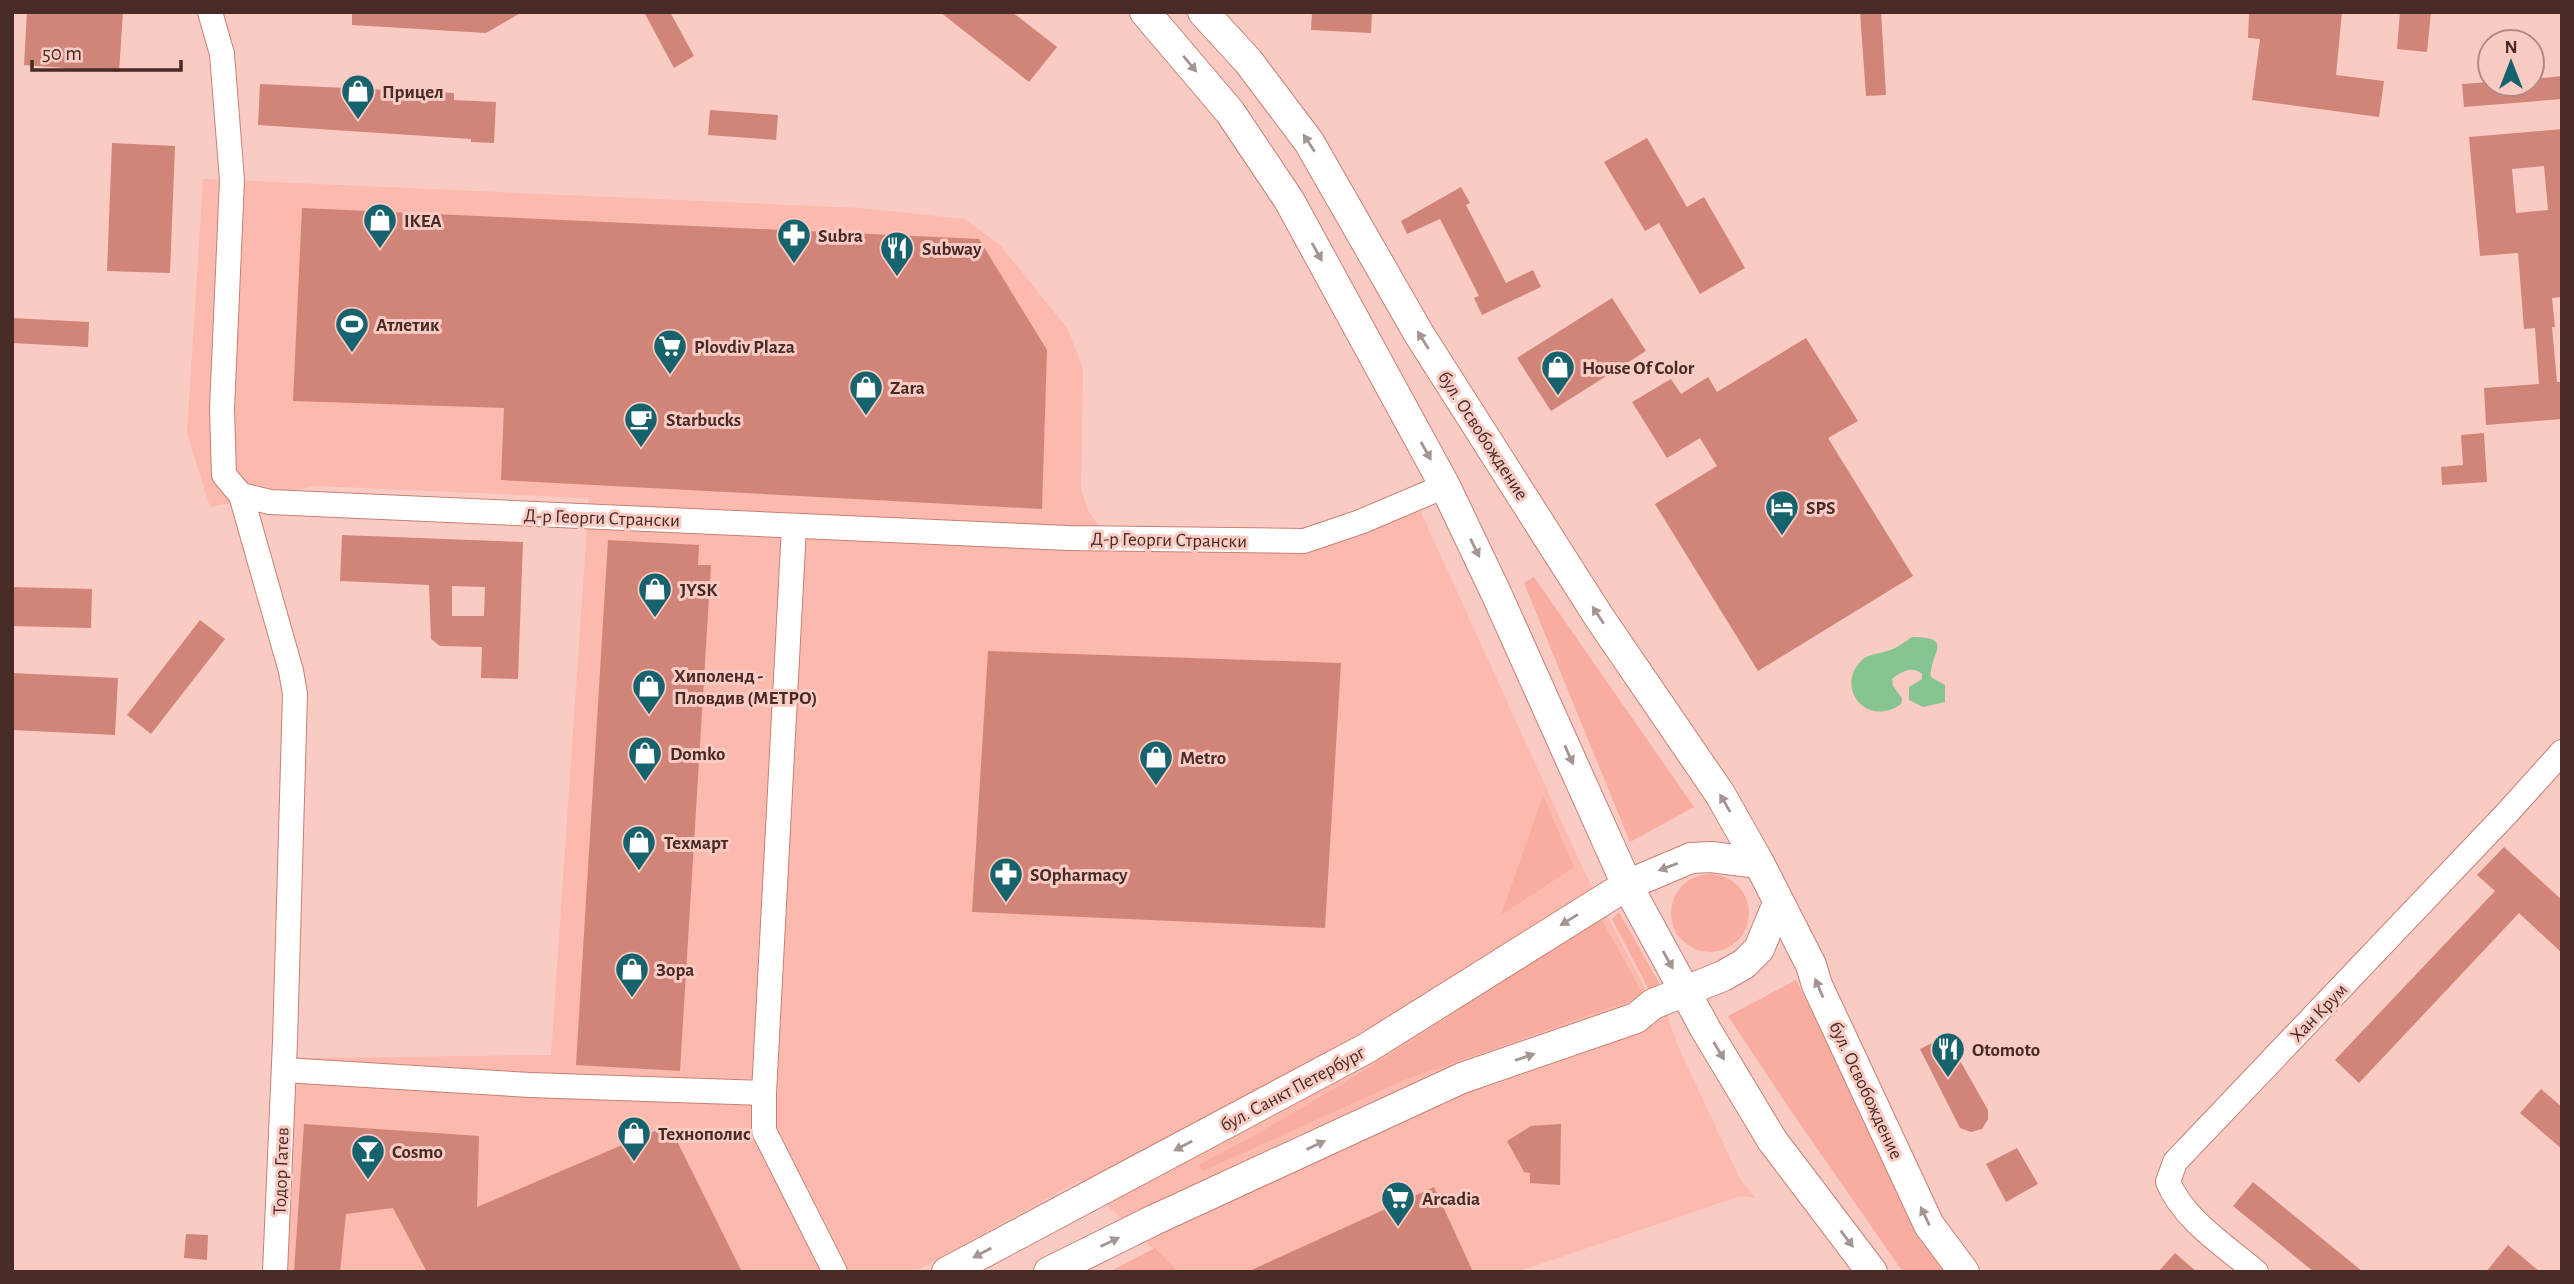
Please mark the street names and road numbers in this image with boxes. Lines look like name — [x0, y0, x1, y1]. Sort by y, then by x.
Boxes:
street label: бул. Освобождение — [1434, 368, 1531, 504]
street label: Д-р Георги Странски — [524, 506, 680, 531]
street label: Д-р Георги Странски — [1091, 530, 1247, 551]
street label: Хан Крум — [2287, 980, 2351, 1046]
street label: бул. Освобождение — [1825, 1019, 1906, 1162]
street label: бул. Санкт Петербург — [1217, 1043, 1368, 1135]
street label: Тодор Гатев — [270, 1127, 293, 1215]

